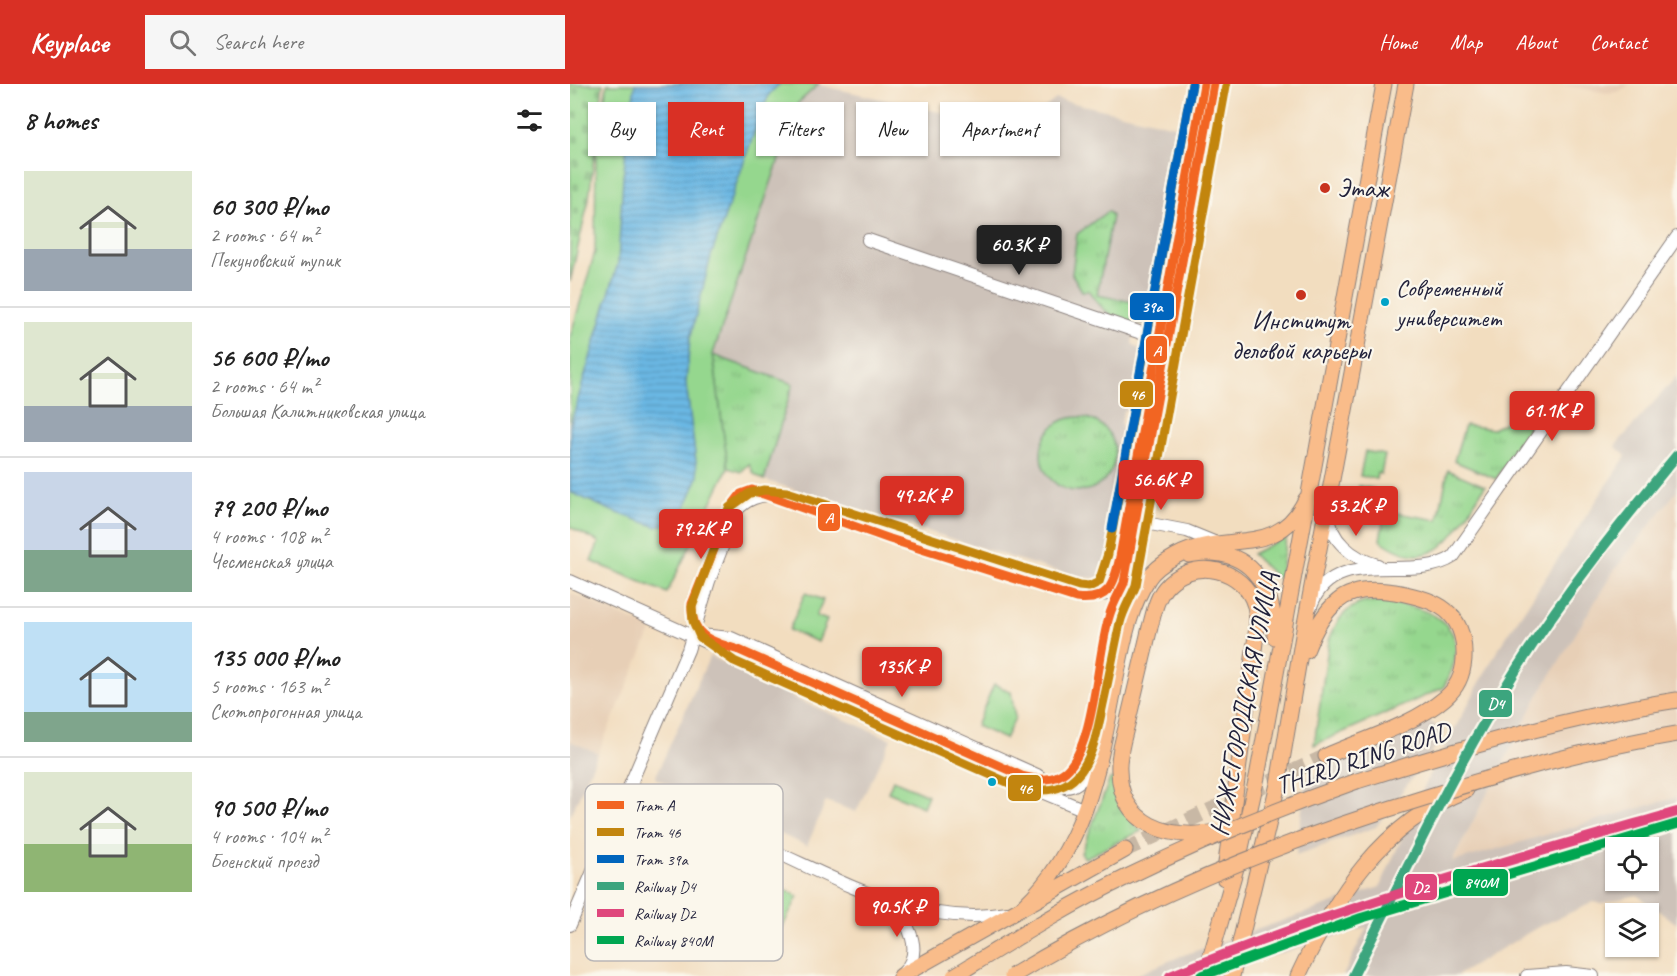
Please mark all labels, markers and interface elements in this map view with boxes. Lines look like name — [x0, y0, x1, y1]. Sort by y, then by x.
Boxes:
search box — [145, 15, 565, 69]
text: Keyplace — [30, 25, 109, 60]
icon: search — [166, 26, 199, 59]
text: Search here — [214, 28, 303, 56]
text: Home — [1379, 29, 1417, 55]
text: Map — [1450, 29, 1482, 55]
text: About — [1515, 29, 1557, 55]
text: Contact — [1590, 29, 1647, 55]
chip: Buy — [588, 102, 656, 156]
chip: Rent — [668, 102, 744, 156]
chip: Filters — [756, 102, 844, 156]
chip: New — [856, 102, 928, 156]
chip: Apartment — [940, 102, 1060, 156]
text: 8 homes — [24, 104, 97, 137]
icon: filters — [513, 104, 546, 137]
place label: Этаж — [1337, 172, 1391, 205]
marker: Этаж — [1318, 181, 1332, 195]
text: 60 300 ₽/mo — [210, 190, 328, 223]
icon: home — [72, 195, 144, 267]
text: 2 rooms · 64 m² — [210, 223, 318, 248]
pin: 60.3K ₽ — [964, 225, 1074, 276]
text: 60.3K ₽ — [991, 232, 1047, 257]
text: Пекуновский тупик — [210, 248, 340, 273]
place label: Современный университет — [1394, 273, 1504, 333]
marker: Институт деловой карьеры — [1294, 288, 1308, 302]
line badge: 39а — [1129, 292, 1175, 321]
marker: Современный университет — [1379, 296, 1391, 308]
text: 39а — [1141, 297, 1165, 317]
place label: Институт деловой карьеры — [1232, 304, 1372, 367]
line badge: А — [1145, 335, 1168, 364]
text: 56 600 ₽/mo — [210, 341, 329, 374]
text: А — [1153, 341, 1163, 361]
icon: home — [72, 346, 144, 418]
text: 2 rooms · 64 m² — [210, 374, 318, 399]
line badge: 46 — [1119, 380, 1154, 408]
text: 46 — [1130, 385, 1146, 405]
pin: 61.1K ₽ — [1497, 391, 1607, 442]
text: 61.1K ₽ — [1524, 398, 1580, 423]
text: Большая Калитниковская улица — [210, 399, 424, 424]
pin: 56.6K ₽ — [1106, 460, 1216, 511]
text: 56.6K ₽ — [1133, 467, 1189, 492]
pin: 49.2K ₽ — [867, 476, 977, 527]
text: 49.2K ₽ — [894, 483, 950, 508]
pin: 53.2K ₽ — [1301, 486, 1411, 537]
text: 79 200 ₽/mo — [210, 491, 327, 524]
text: 53.2K ₽ — [1328, 493, 1384, 518]
icon: home — [72, 496, 144, 568]
line badge: А — [817, 503, 841, 532]
text: А — [825, 508, 835, 528]
pin: 79.2K ₽ — [646, 509, 756, 560]
text: 79.2K ₽ — [673, 516, 729, 541]
text: 4 rooms · 108 m² — [210, 524, 327, 549]
text: Чесменская улица — [210, 549, 333, 574]
street label: НИЖЕГОРОДСКАЯ УЛИЦА — [1202, 569, 1286, 839]
text: 135 000 ₽/mo — [210, 641, 339, 674]
icon: home — [72, 646, 144, 718]
pin: 135K ₽ — [853, 647, 951, 698]
text: 135K ₽ — [876, 654, 928, 679]
text: 5 rooms · 163 m² — [210, 674, 327, 699]
line badge: D4 — [1478, 689, 1513, 718]
text: D4 — [1488, 694, 1506, 714]
text: Скотопрогонная улица — [210, 699, 361, 724]
street label: THIRD RING ROAD — [1272, 713, 1457, 802]
line badge: 46 — [1007, 774, 1042, 802]
unlabelled marker — [986, 776, 998, 788]
text: 46 — [1018, 779, 1034, 799]
legend — [585, 784, 783, 961]
text: 90 500 ₽/mo — [210, 791, 327, 824]
icon: home — [72, 796, 144, 868]
text: Tram А — [634, 796, 675, 816]
text: Tram 46 — [634, 823, 682, 843]
text: 4 rooms · 104 m² — [210, 824, 327, 849]
map controls — [1605, 837, 1659, 957]
button: locate — [1605, 837, 1659, 891]
text: Боенский проезд — [210, 849, 318, 874]
text: Tram 39а — [634, 850, 689, 870]
line badge: 840М — [1452, 868, 1509, 897]
line badge: D2 — [1404, 873, 1438, 901]
text: 840М — [1464, 873, 1500, 893]
text: Railway D4 — [634, 877, 698, 897]
text: D2 — [1413, 878, 1431, 898]
pin: 90.5K ₽ — [842, 887, 952, 938]
text: 90.5K ₽ — [869, 894, 925, 919]
button: layers — [1605, 903, 1659, 957]
text: Railway D2 — [634, 904, 698, 924]
text: Railway 840М — [634, 931, 714, 951]

